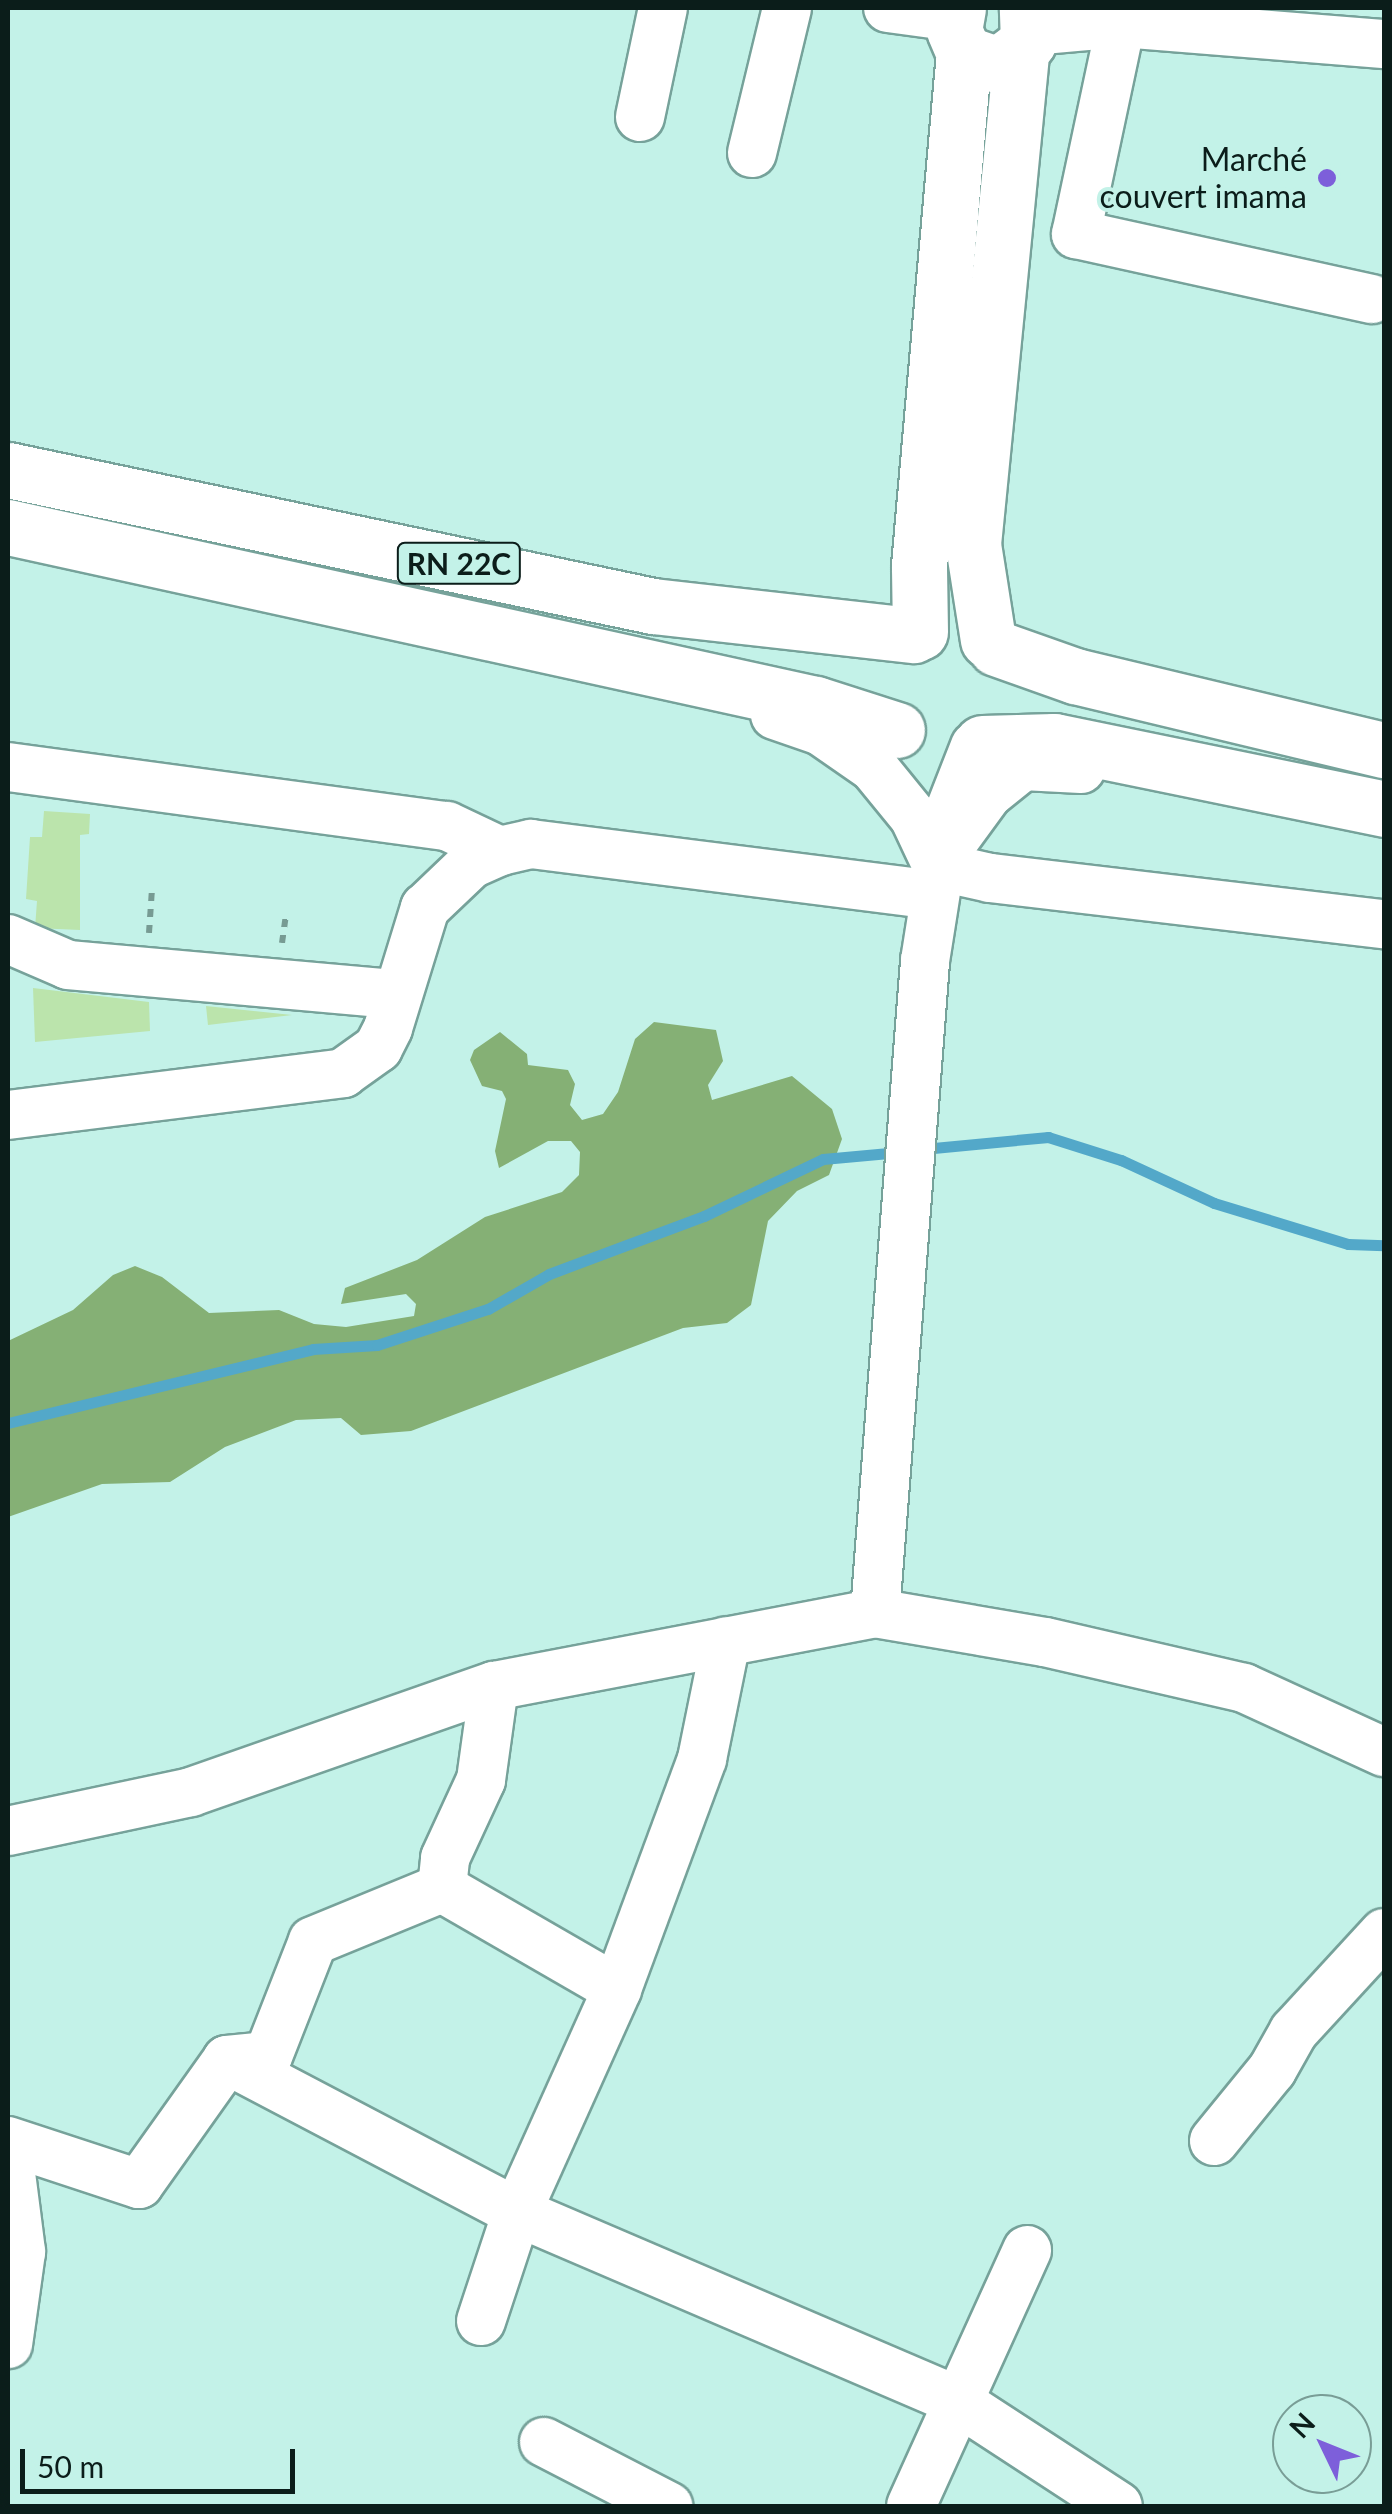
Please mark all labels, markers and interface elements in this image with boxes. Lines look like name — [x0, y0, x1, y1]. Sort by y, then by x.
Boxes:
place label: Marché couvert imama — [1100, 141, 1307, 216]
marker: Marché couvert imama — [1316, 167, 1338, 189]
road number: RN 22C — [396, 538, 522, 588]
north arrow — [1272, 2394, 1372, 2494]
text: N — [1282, 2405, 1321, 2444]
scale bar — [25, 2429, 300, 2491]
text: 50 m — [37, 2448, 104, 2484]

